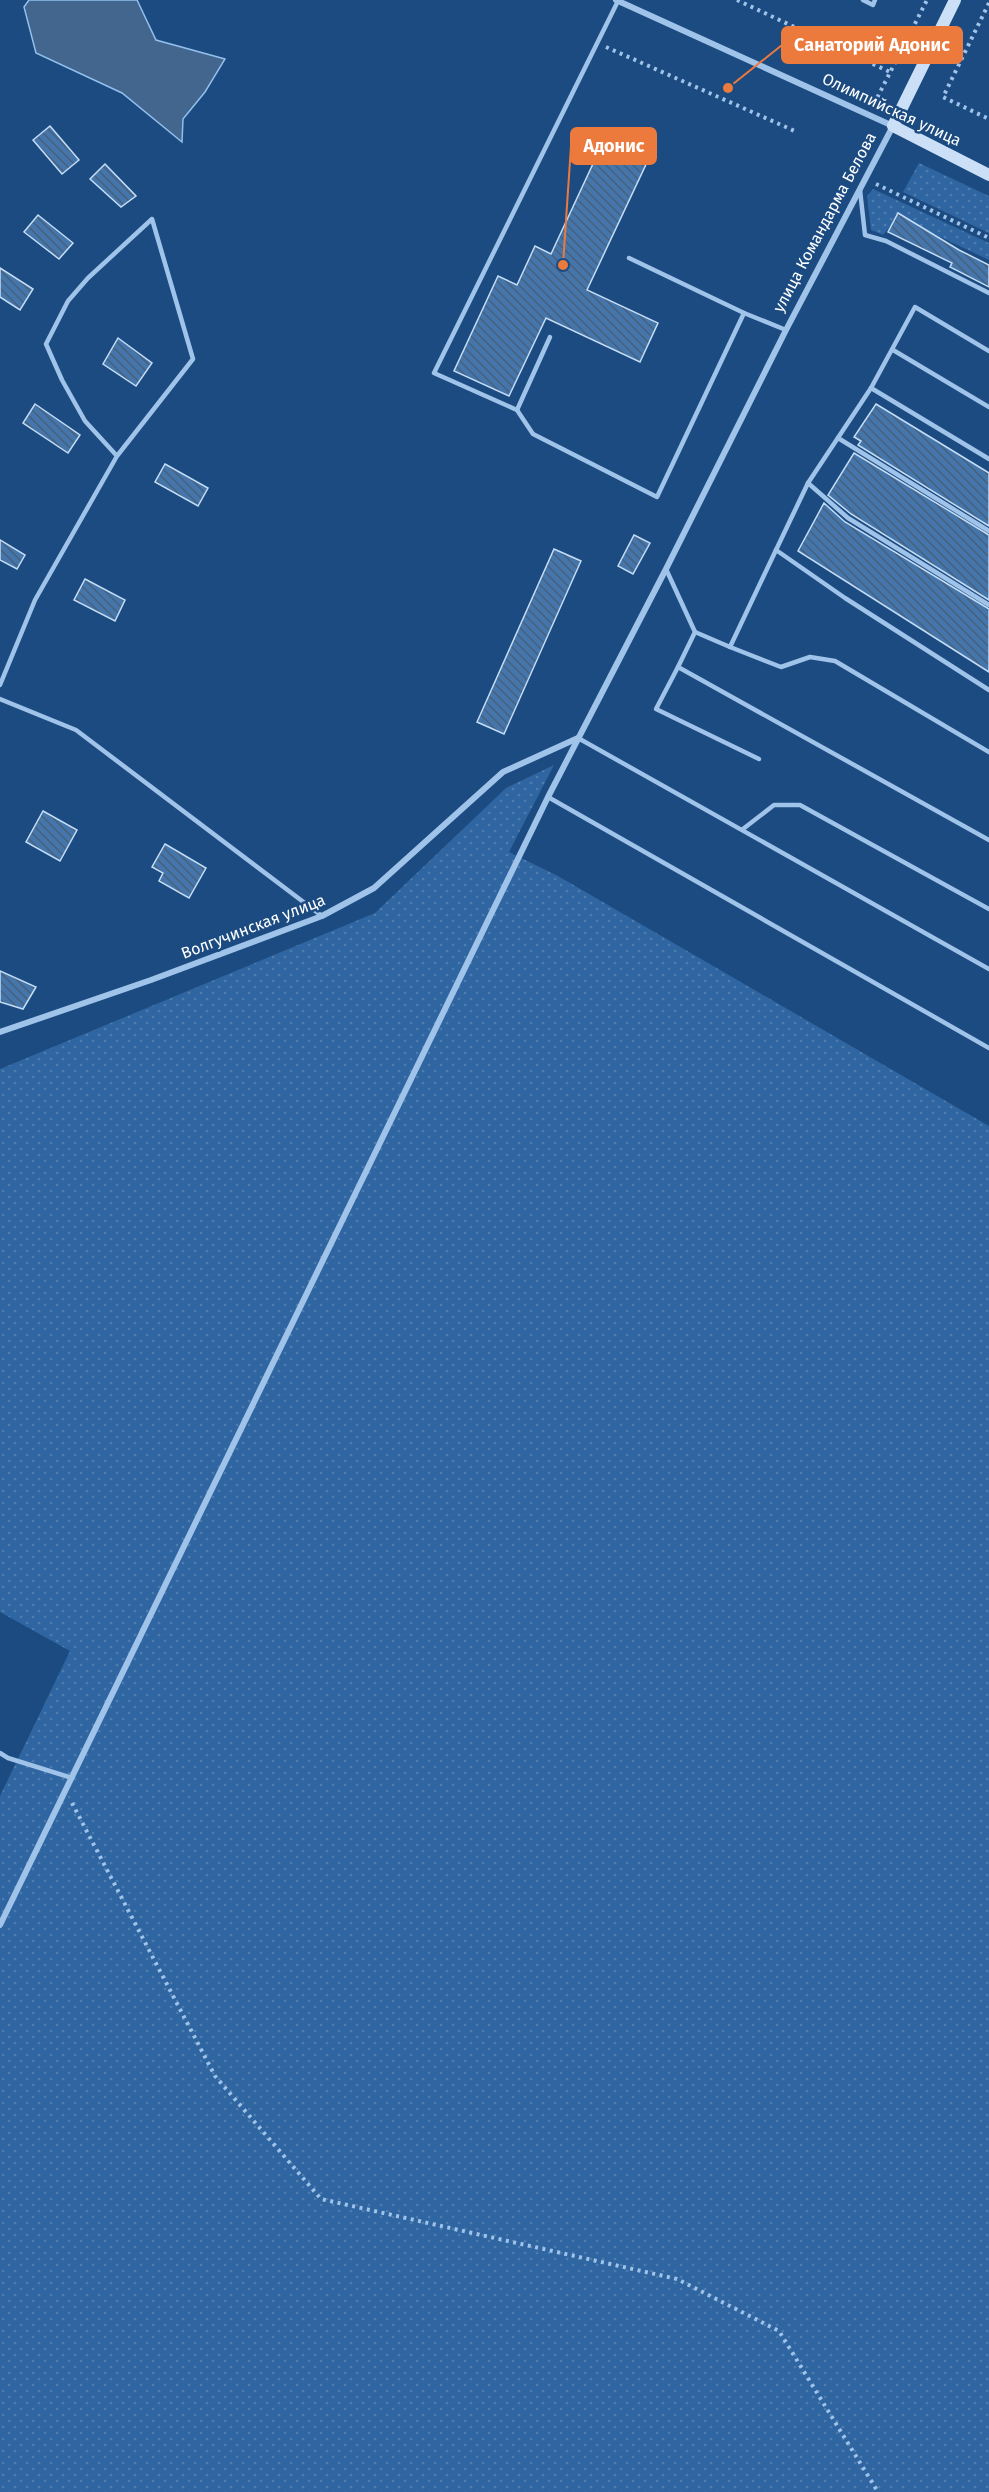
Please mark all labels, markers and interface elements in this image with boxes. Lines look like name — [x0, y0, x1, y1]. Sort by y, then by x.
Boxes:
callout: Санаторий Адонис — [782, 27, 962, 63]
text: Санаторий Адонис — [794, 34, 950, 56]
street label: Олимпийская улица — [819, 69, 964, 150]
callout: Адонис — [571, 128, 656, 164]
street label: улица Командарма Белова — [769, 129, 880, 315]
text: Адонис — [583, 135, 645, 157]
street label: Волгучинская улица — [178, 890, 328, 963]

